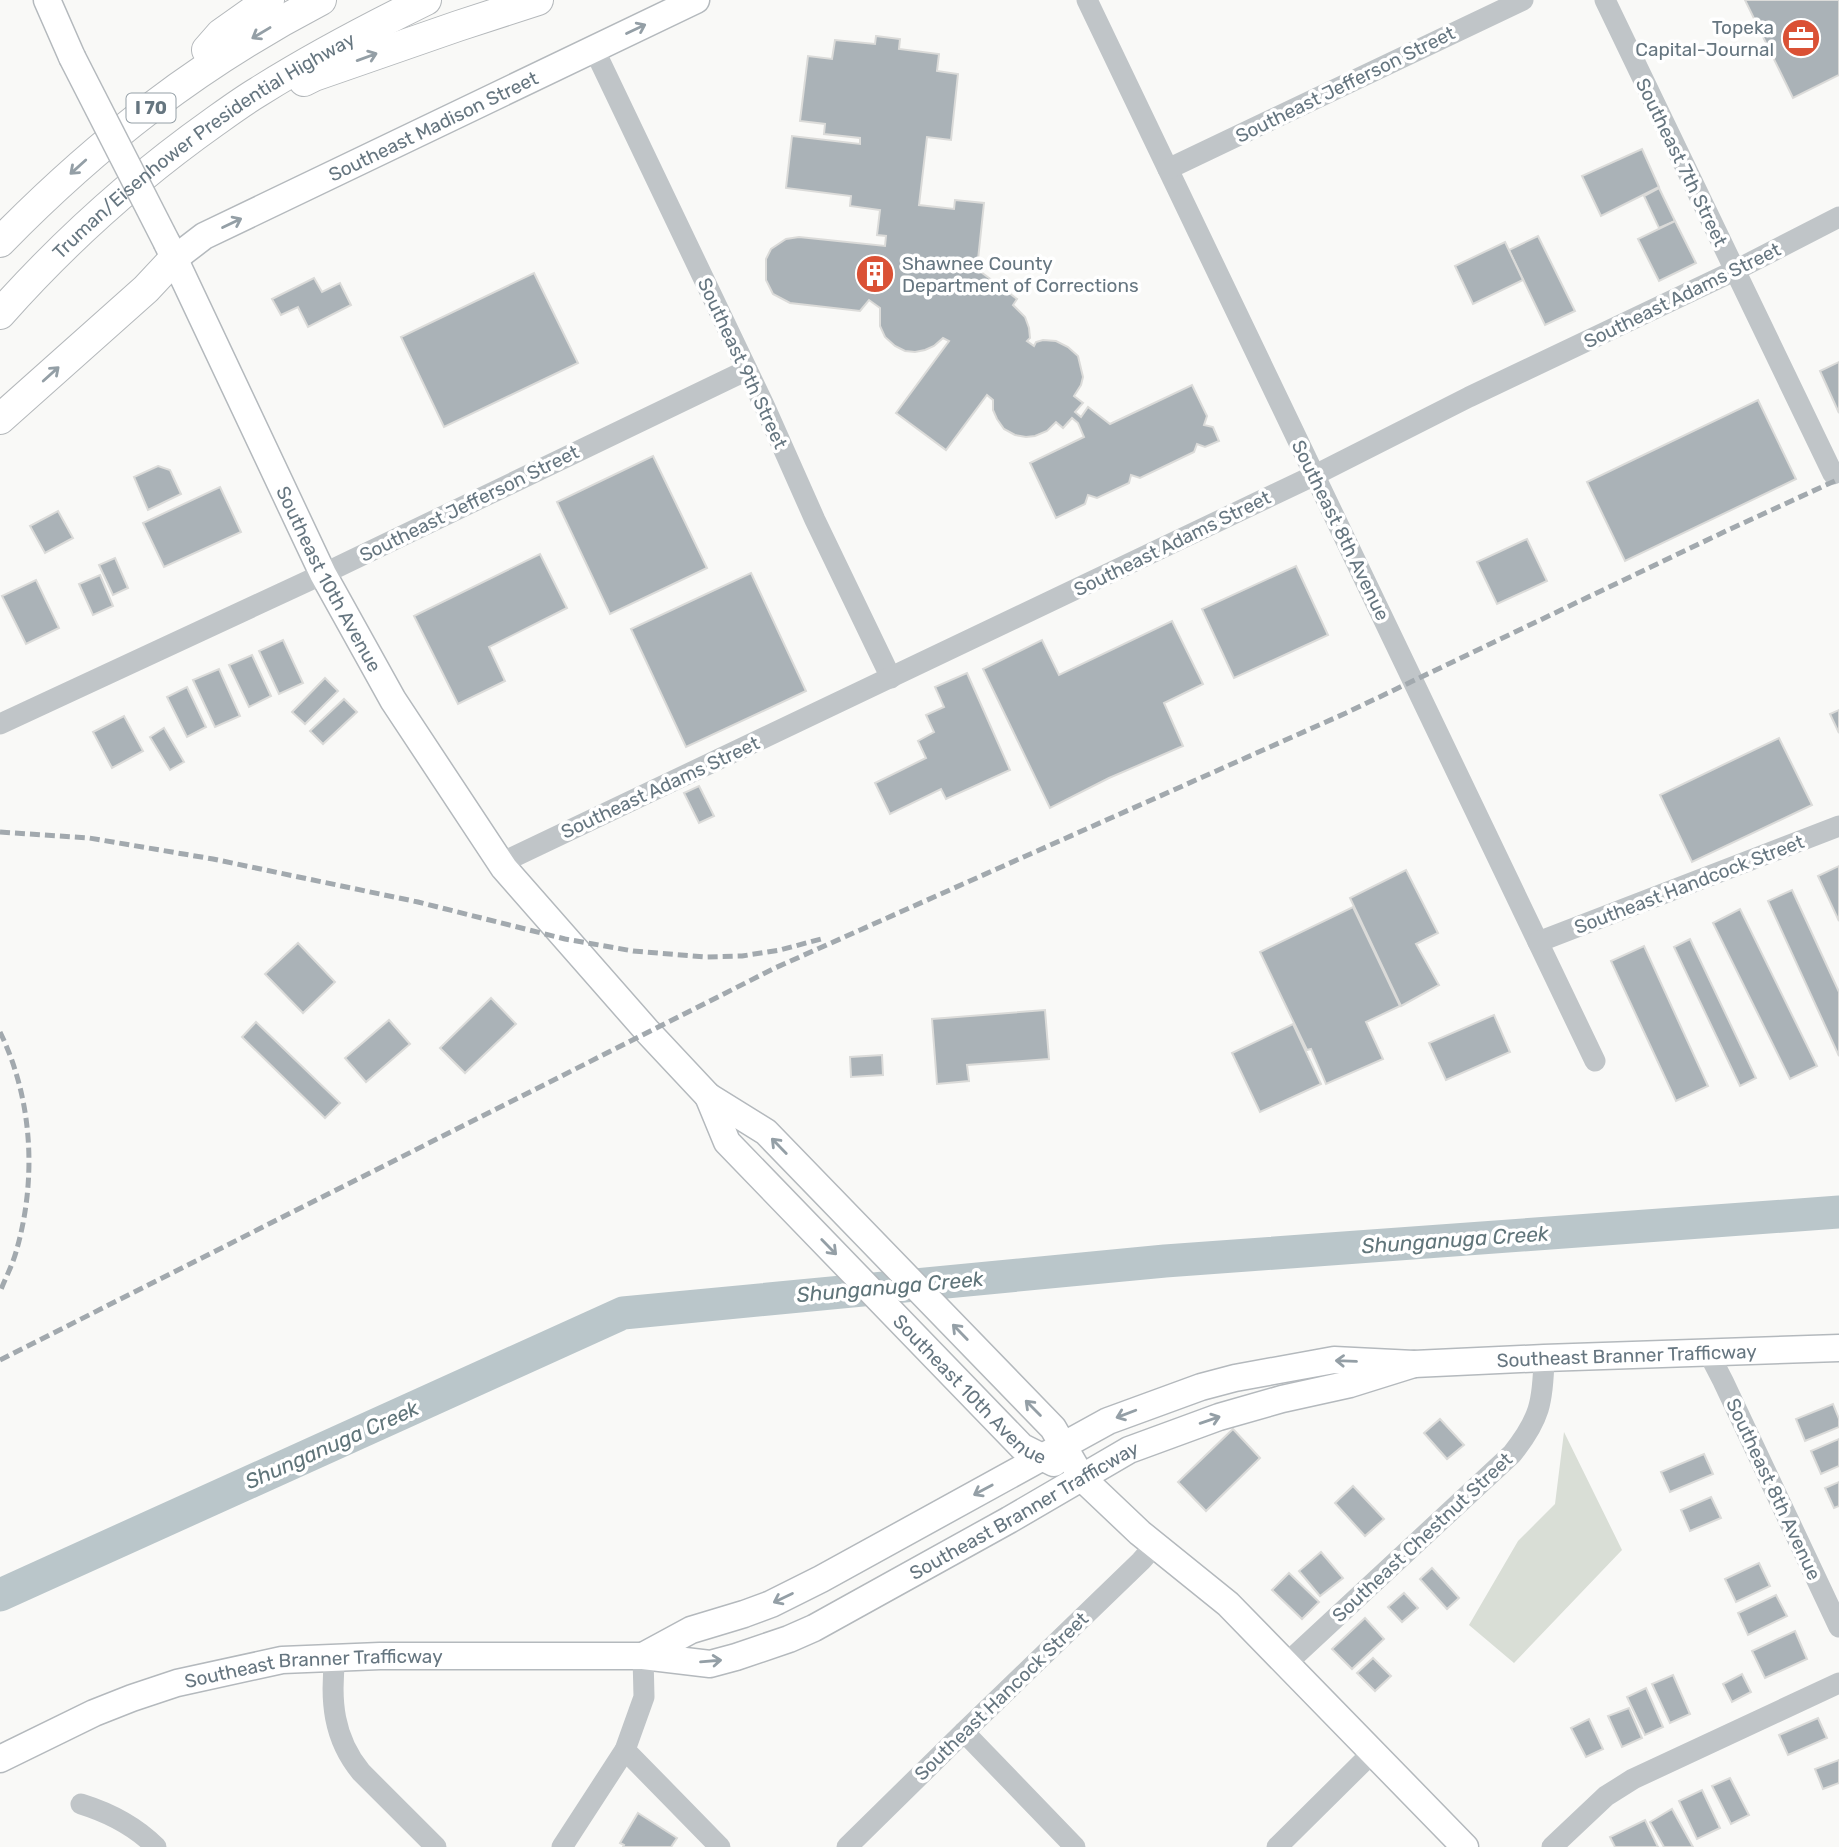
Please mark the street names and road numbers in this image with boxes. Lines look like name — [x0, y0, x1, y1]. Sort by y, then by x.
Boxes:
street label: Southeast Jefferson Street — [1232, 21, 1459, 148]
street label: Truman/Eisenhower Presidential Highway — [48, 27, 359, 264]
street label: Southeast Madison Street — [325, 66, 542, 186]
street label: Southeast 7th Street — [1631, 74, 1733, 251]
road number: I 70 — [127, 94, 176, 122]
street label: Southeast Adams Street — [1580, 237, 1785, 353]
street label: Southeast 9th Street — [693, 274, 792, 453]
street label: Southeast 8th Avenue — [1287, 436, 1394, 624]
street label: Southeast Jefferson Street — [356, 440, 583, 567]
street label: Southeast 10th Avenue — [271, 482, 386, 676]
street label: Southeast Adams Street — [1070, 485, 1275, 601]
street label: Southeast Adams Street — [557, 731, 764, 844]
street label: Southeast Handcock Street — [1571, 830, 1808, 939]
street label: Southeast 10th Avenue — [888, 1310, 1050, 1469]
street label: Southeast Branner Trafficway — [1496, 1340, 1757, 1372]
street label: Southeast 8th Avenue — [1721, 1395, 1826, 1584]
street label: Southeast Branner Trafficway — [905, 1437, 1142, 1585]
street label: Southeast Chestnut Street — [1327, 1447, 1518, 1627]
street label: Southeast Hancock Street — [910, 1607, 1093, 1785]
street label: Southeast Branner Trafficway — [182, 1645, 443, 1693]

